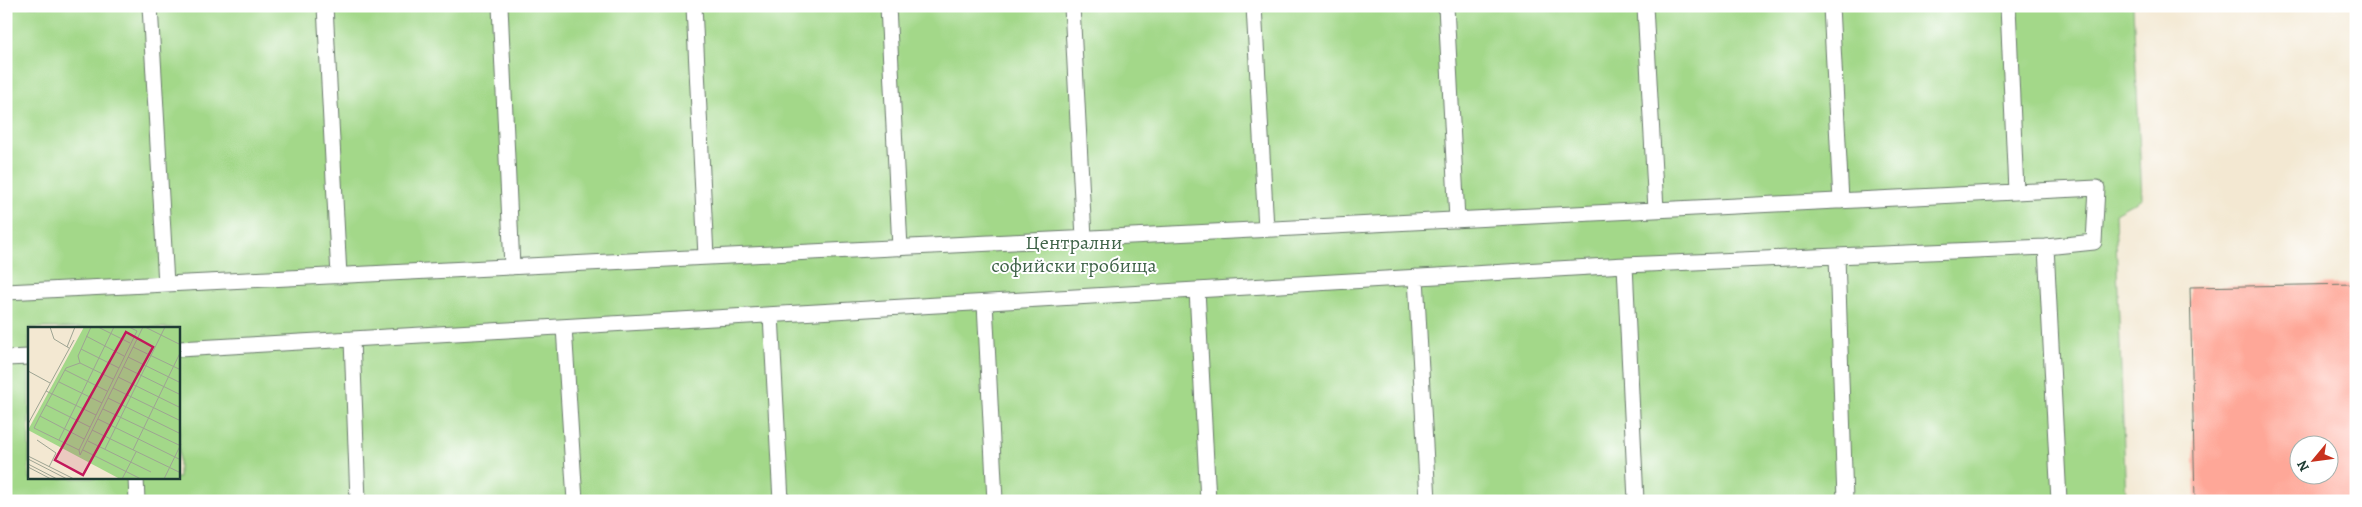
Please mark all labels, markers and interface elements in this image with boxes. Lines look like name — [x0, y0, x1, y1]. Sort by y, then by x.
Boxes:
park label: Централни софийски гробища — [991, 229, 1158, 279]
inset map — [28, 327, 180, 480]
north arrow — [2290, 434, 2340, 484]
text: N — [2292, 457, 2314, 475]

